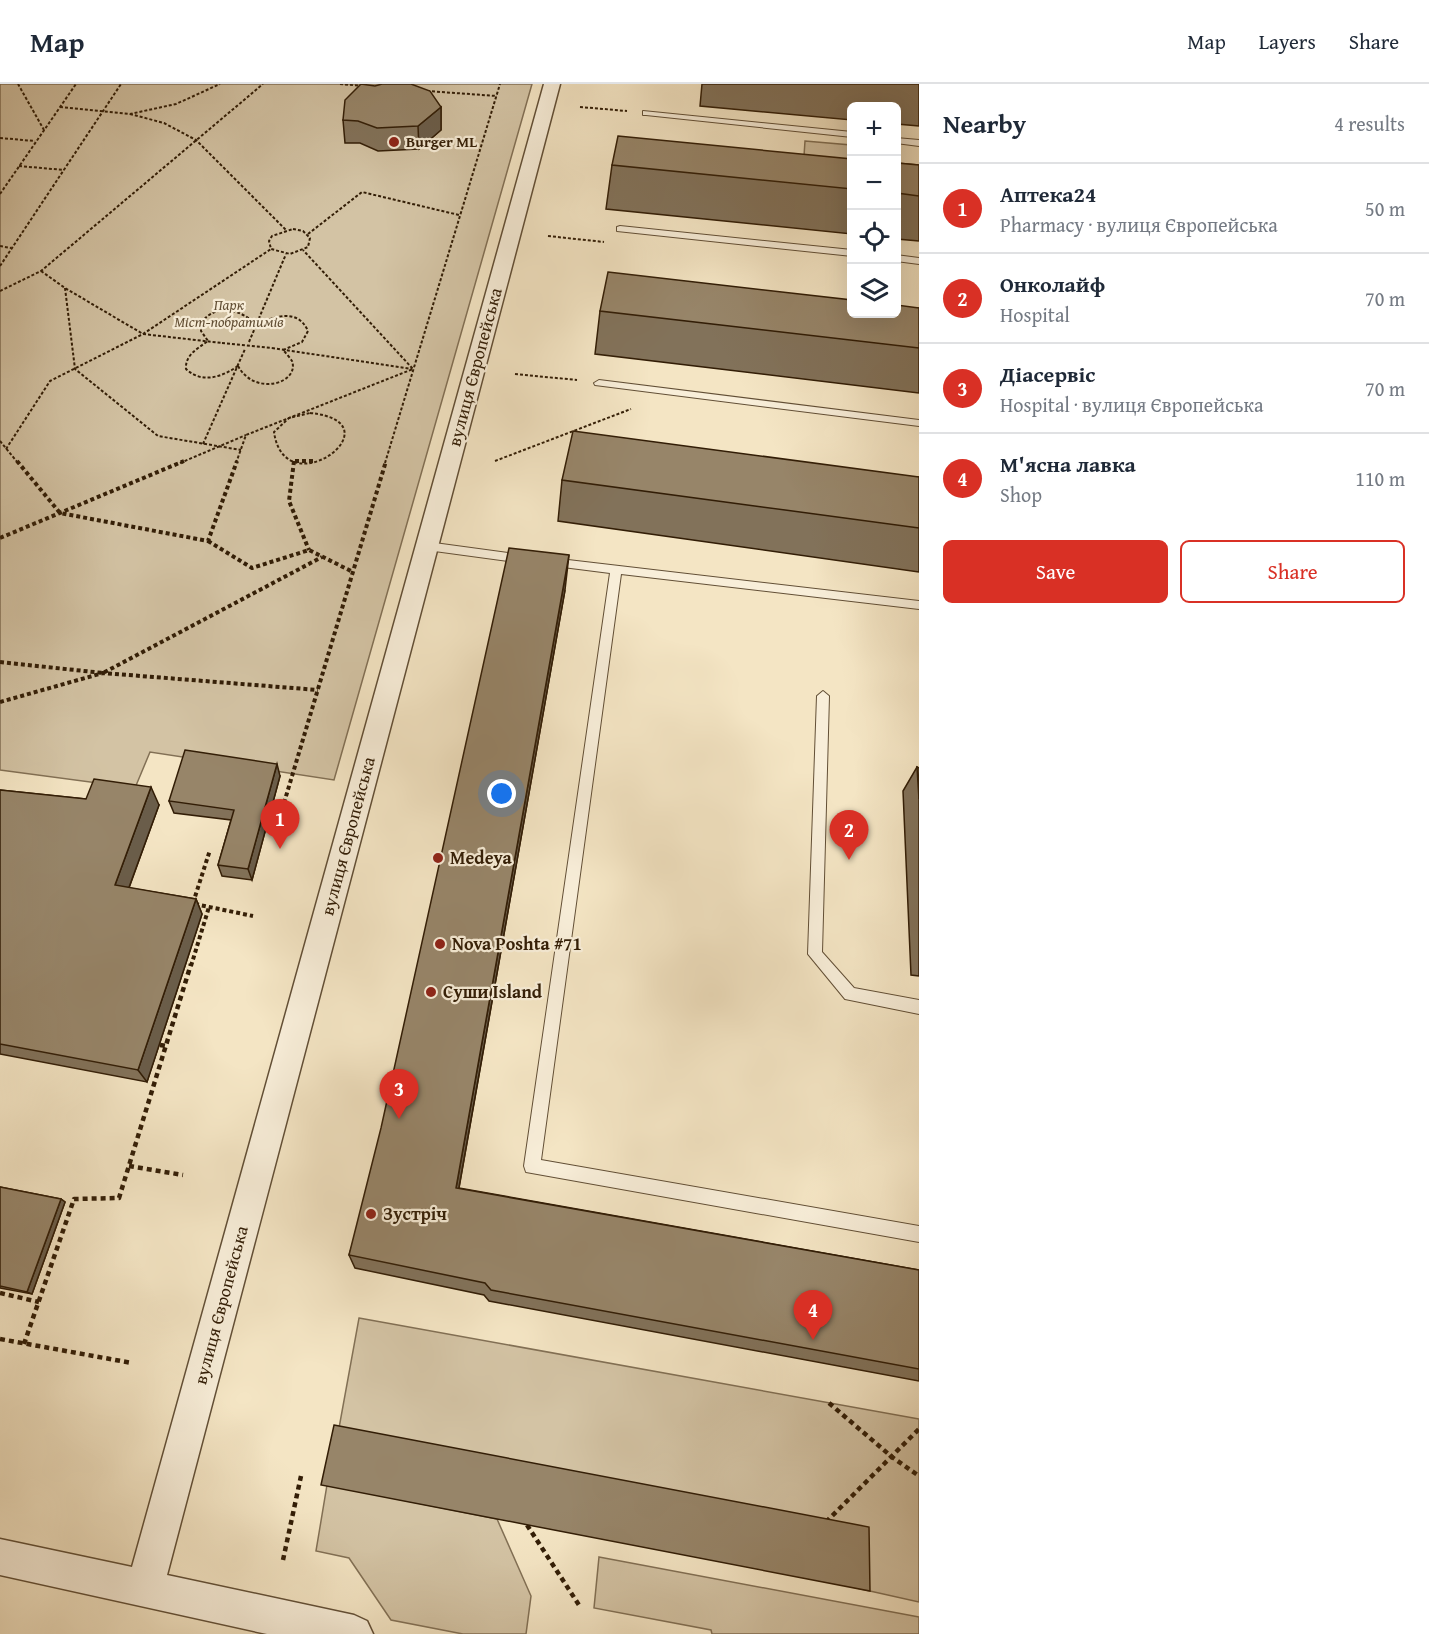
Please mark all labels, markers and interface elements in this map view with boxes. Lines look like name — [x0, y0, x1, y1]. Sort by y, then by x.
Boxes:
text: Map — [30, 21, 84, 62]
text: Map — [1187, 26, 1226, 57]
text: Layers — [1259, 26, 1316, 57]
text: Share — [1349, 26, 1399, 57]
map controls — [847, 102, 901, 318]
button: + — [847, 102, 901, 156]
text: Nearby — [943, 104, 1026, 143]
text: 4 results — [1334, 109, 1405, 138]
place label: Burger ML — [406, 131, 477, 152]
marker: Burger ML — [387, 135, 401, 149]
button: − — [847, 156, 901, 210]
text: Аптека24 — [1000, 178, 1096, 210]
text: 1 — [957, 194, 968, 223]
text: 50 m — [1365, 194, 1405, 223]
button: locate — [847, 210, 901, 264]
text: Pharmacy · вулиця Європейська — [1000, 210, 1278, 239]
button: layers — [847, 264, 901, 318]
text: Онколайф — [1000, 268, 1105, 300]
street label: вулиця Європейська — [440, 284, 509, 449]
text: 2 — [957, 284, 968, 313]
text: 70 m — [1365, 284, 1405, 313]
park label: Парк Міст-побратимів — [174, 294, 284, 332]
text: Hospital — [1000, 300, 1070, 329]
text: Діасервіс — [1000, 358, 1095, 390]
text: 3 — [957, 374, 968, 403]
text: 70 m — [1365, 374, 1405, 403]
text: Hospital · вулиця Європейська — [1000, 390, 1263, 419]
text: М'ясна лавка — [1000, 448, 1136, 480]
text: 4 — [957, 464, 968, 493]
text: 110 m — [1355, 464, 1405, 493]
text: Shop — [1000, 480, 1042, 509]
button: Save — [943, 540, 1168, 603]
button: Share — [1180, 540, 1405, 603]
street label: вулиця Європейська — [313, 753, 382, 918]
your location — [487, 779, 516, 808]
pin: 1 — [260, 800, 300, 849]
pin: 2 — [830, 810, 868, 860]
place label: Medeya — [450, 844, 512, 871]
marker: Medeya — [431, 851, 445, 865]
place label: Nova Poshta #71 — [452, 930, 582, 957]
marker: Nova Poshta #71 — [433, 937, 447, 951]
place label: Суши Island — [443, 978, 543, 1005]
marker: Суши Island — [424, 985, 438, 999]
pin: 3 — [380, 1070, 418, 1119]
place label: Зустрiч — [383, 1200, 447, 1227]
marker: Зустрiч — [364, 1207, 378, 1221]
street label: вулиця Європейська — [186, 1222, 255, 1387]
pin: 4 — [794, 1290, 832, 1340]

